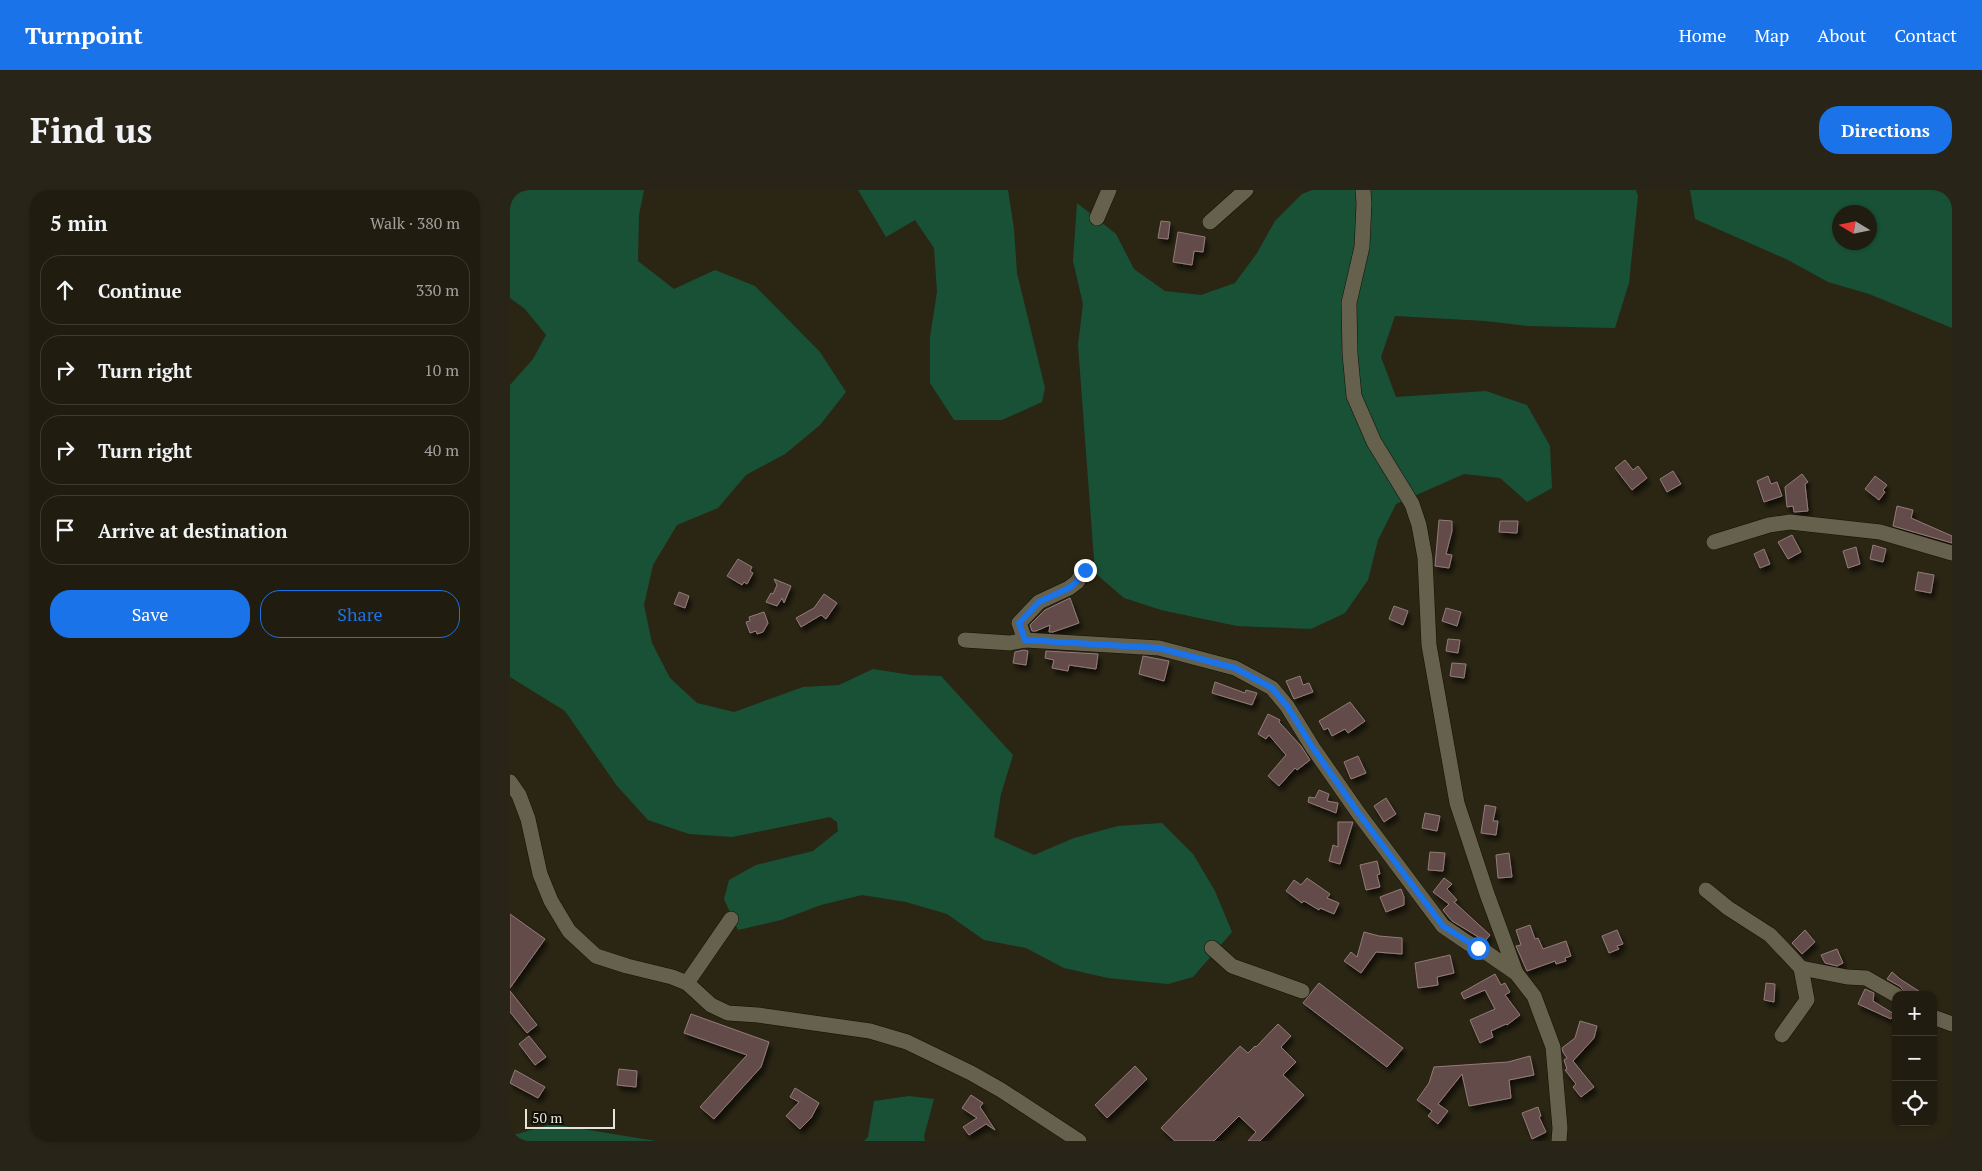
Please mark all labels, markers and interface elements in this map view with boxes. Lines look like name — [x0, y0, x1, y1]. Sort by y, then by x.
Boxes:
text: Turnpoint — [25, 19, 143, 51]
text: Home — [1679, 23, 1726, 47]
text: Map — [1754, 23, 1789, 47]
text: About — [1817, 23, 1866, 47]
text: Contact — [1894, 23, 1957, 47]
button: Directions — [1819, 106, 1952, 154]
text: Find us — [30, 107, 152, 153]
north arrow — [1832, 205, 1877, 250]
text: 5 min — [50, 209, 107, 237]
text: Walk · 380 m — [370, 212, 460, 234]
icon: ahead — [51, 276, 79, 304]
text: Continue — [98, 278, 182, 303]
text: 330 m — [416, 279, 459, 301]
icon: right — [51, 356, 79, 384]
text: Turn right — [98, 358, 192, 383]
text: 10 m — [424, 359, 459, 381]
icon: right — [51, 436, 79, 464]
text: Turn right — [98, 438, 192, 463]
text: 40 m — [424, 439, 459, 461]
icon: arrive — [51, 516, 79, 544]
text: Arrive at destination — [98, 518, 287, 543]
route end — [1074, 559, 1097, 582]
button: Save — [50, 590, 250, 638]
button: Share — [260, 590, 460, 638]
route start — [1467, 937, 1490, 960]
map controls — [1892, 991, 1937, 1126]
button: + — [1892, 991, 1937, 1036]
button: − — [1892, 1036, 1937, 1081]
button: locate — [1892, 1081, 1937, 1126]
scale bar — [525, 1106, 615, 1129]
text: 50 m — [532, 1108, 562, 1127]

